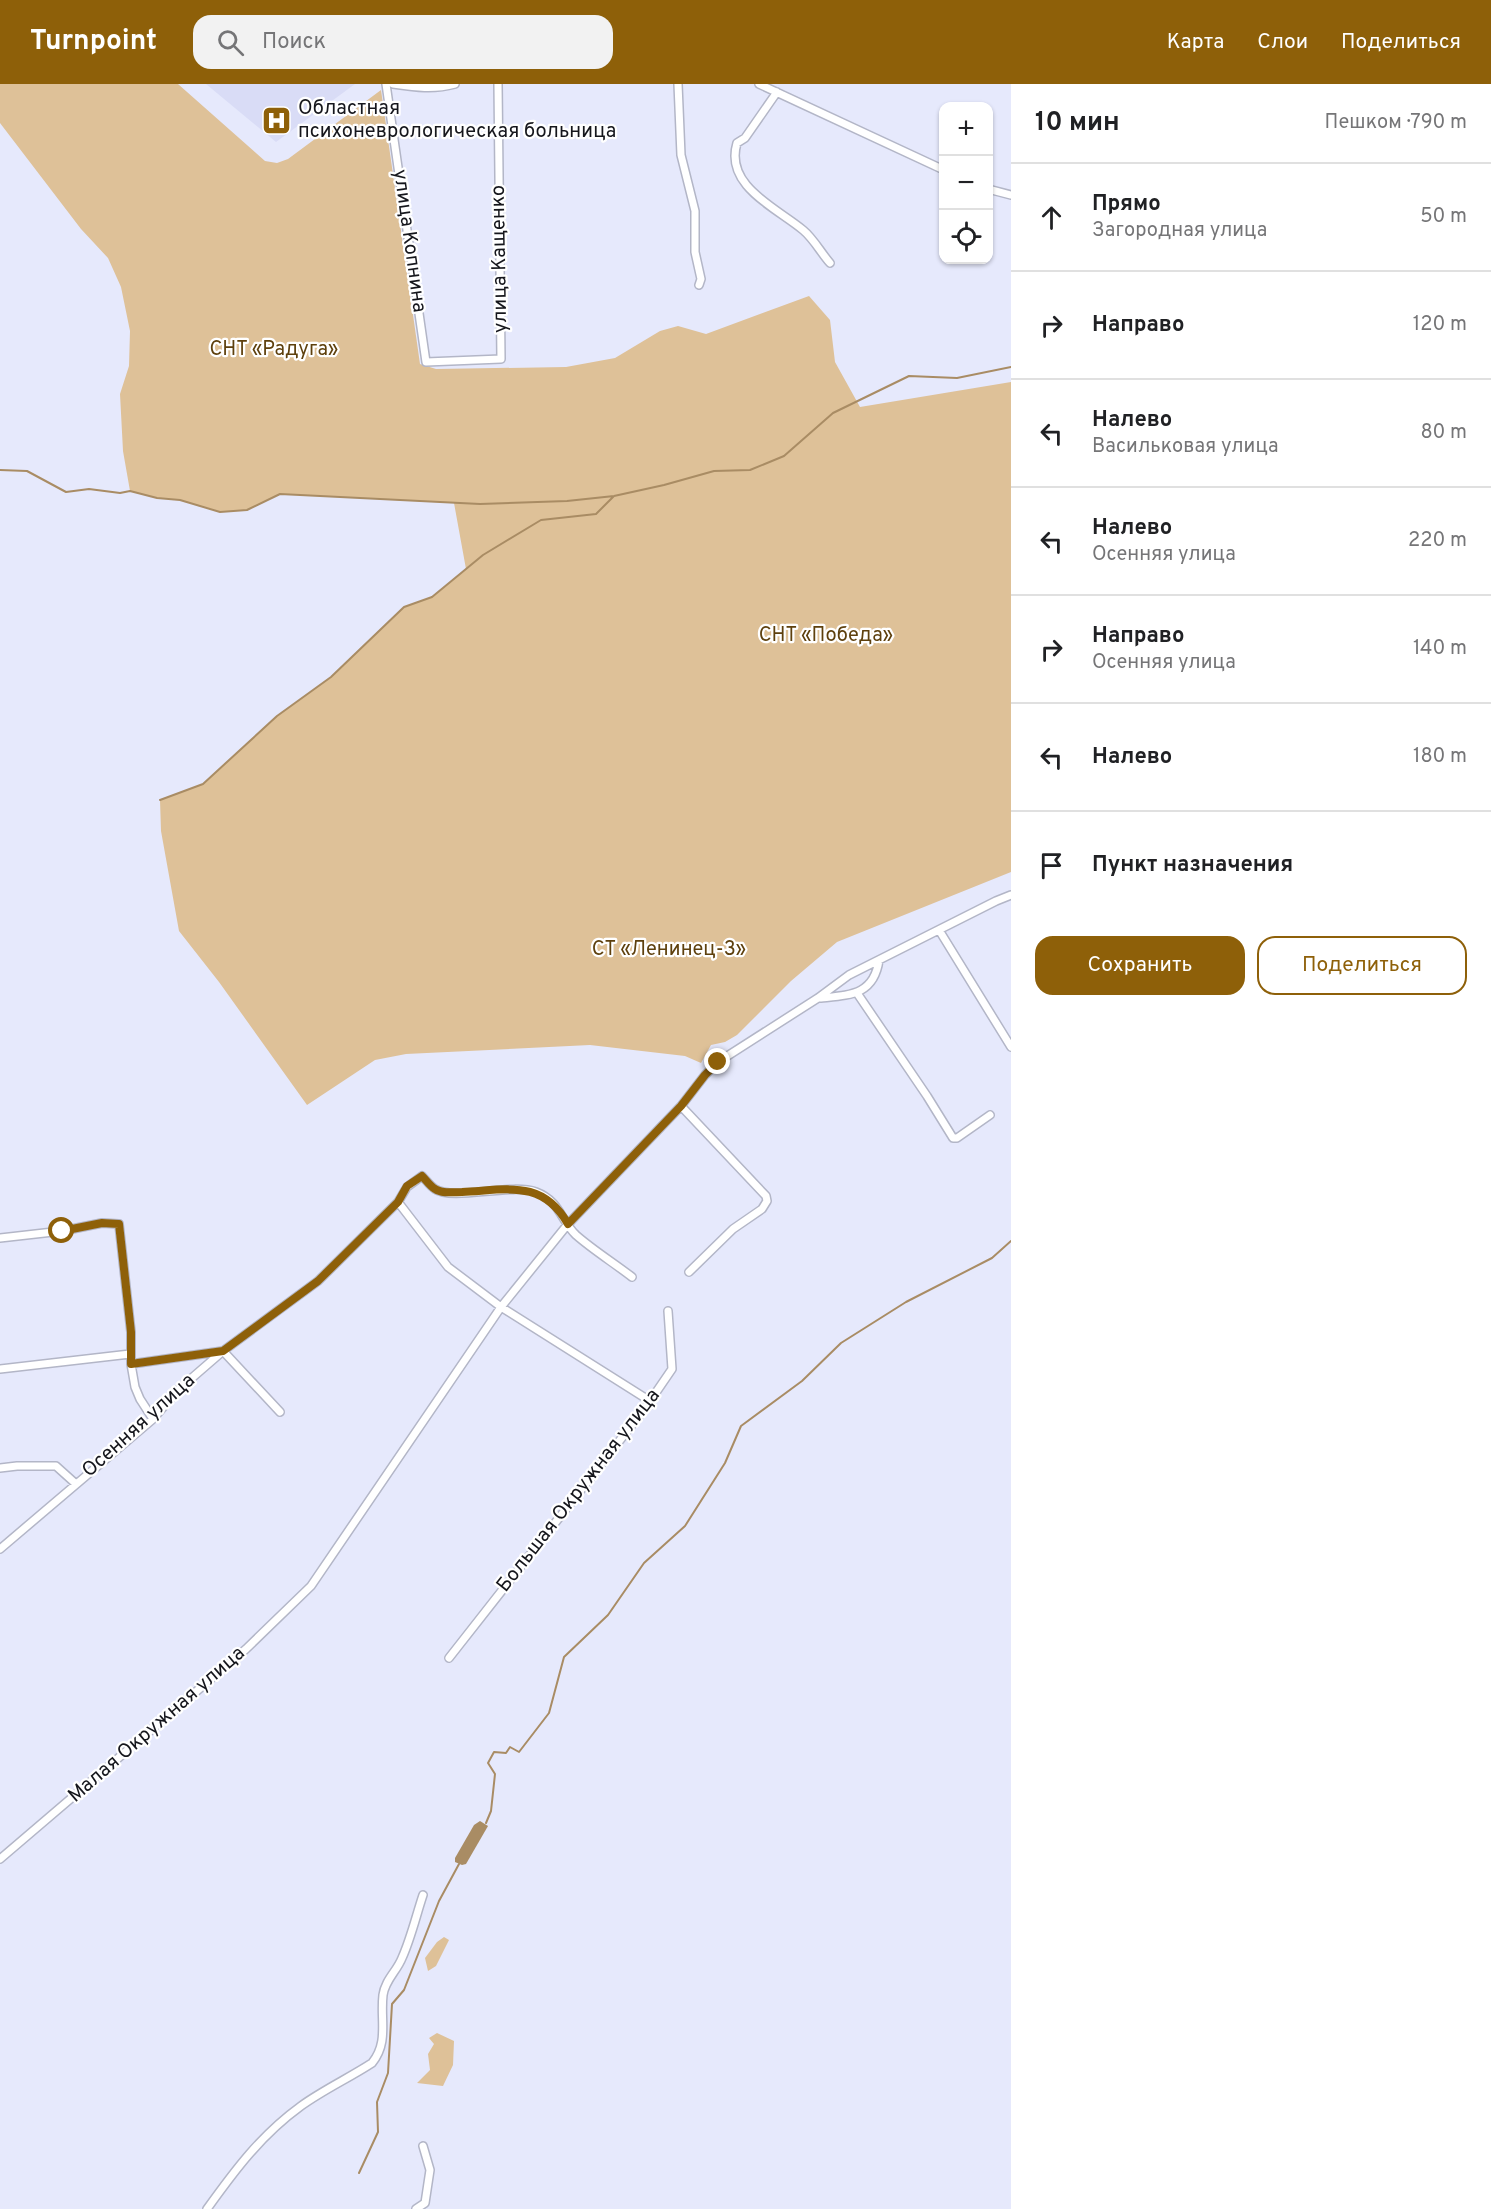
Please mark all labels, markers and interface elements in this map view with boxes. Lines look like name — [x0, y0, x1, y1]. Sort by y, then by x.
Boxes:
search box — [193, 15, 613, 69]
text: Turnpoint — [30, 24, 157, 60]
icon: search — [214, 26, 247, 59]
text: Поиск — [262, 29, 326, 56]
text: Карта — [1167, 29, 1224, 56]
text: Слои — [1257, 29, 1308, 56]
text: Поделиться — [1341, 29, 1461, 56]
place label: Областная психоневрологическая больница — [298, 96, 616, 145]
map controls — [939, 102, 993, 264]
button: + — [939, 102, 993, 156]
hospital icon: Областная психоневрологическая больница — [261, 104, 293, 136]
text: 10 мин — [1035, 107, 1120, 140]
text: Пешком · 790 m — [1325, 110, 1467, 136]
button: − — [939, 156, 993, 210]
street label: улица Копнина — [386, 168, 432, 314]
street label: улица Кащенко — [486, 185, 514, 333]
text: Прямо — [1092, 191, 1161, 218]
icon: ahead — [1035, 201, 1068, 234]
text: 50 m — [1420, 204, 1467, 230]
button: locate — [939, 210, 993, 264]
text: Загородная улица — [1092, 218, 1267, 244]
icon: right — [1035, 309, 1068, 342]
text: Направо — [1092, 312, 1184, 339]
text: 120 m — [1413, 312, 1467, 338]
park label: СНТ «Радуга» — [210, 337, 338, 363]
text: Налево — [1092, 407, 1172, 434]
icon: left — [1035, 417, 1068, 450]
text: 80 m — [1421, 420, 1467, 446]
text: Васильковая улица — [1092, 434, 1279, 460]
text: Налево — [1092, 515, 1172, 542]
icon: left — [1035, 525, 1068, 558]
text: 220 m — [1408, 528, 1467, 554]
text: Осенняя улица — [1092, 542, 1236, 568]
park label: СНТ «Победа» — [759, 623, 893, 649]
text: Направо — [1092, 623, 1184, 650]
icon: right — [1035, 633, 1068, 666]
text: 140 m — [1413, 636, 1467, 662]
text: Осенняя улица — [1092, 650, 1236, 676]
icon: left — [1035, 741, 1068, 774]
text: Налево — [1092, 744, 1172, 771]
text: 180 m — [1413, 744, 1467, 770]
icon: arrive — [1035, 849, 1068, 882]
text: Пункт назначения — [1092, 852, 1293, 879]
button: Сохранить — [1035, 936, 1245, 995]
button: Поделиться — [1257, 936, 1467, 995]
park label: СТ «Ленинец-3» — [592, 937, 746, 963]
route end — [704, 1048, 730, 1074]
route start — [48, 1217, 74, 1243]
street label: Осенняя улица — [77, 1368, 201, 1484]
street label: Большая Окружная улица — [491, 1384, 667, 1598]
street label: Малая Окружная улица — [63, 1641, 251, 1809]

